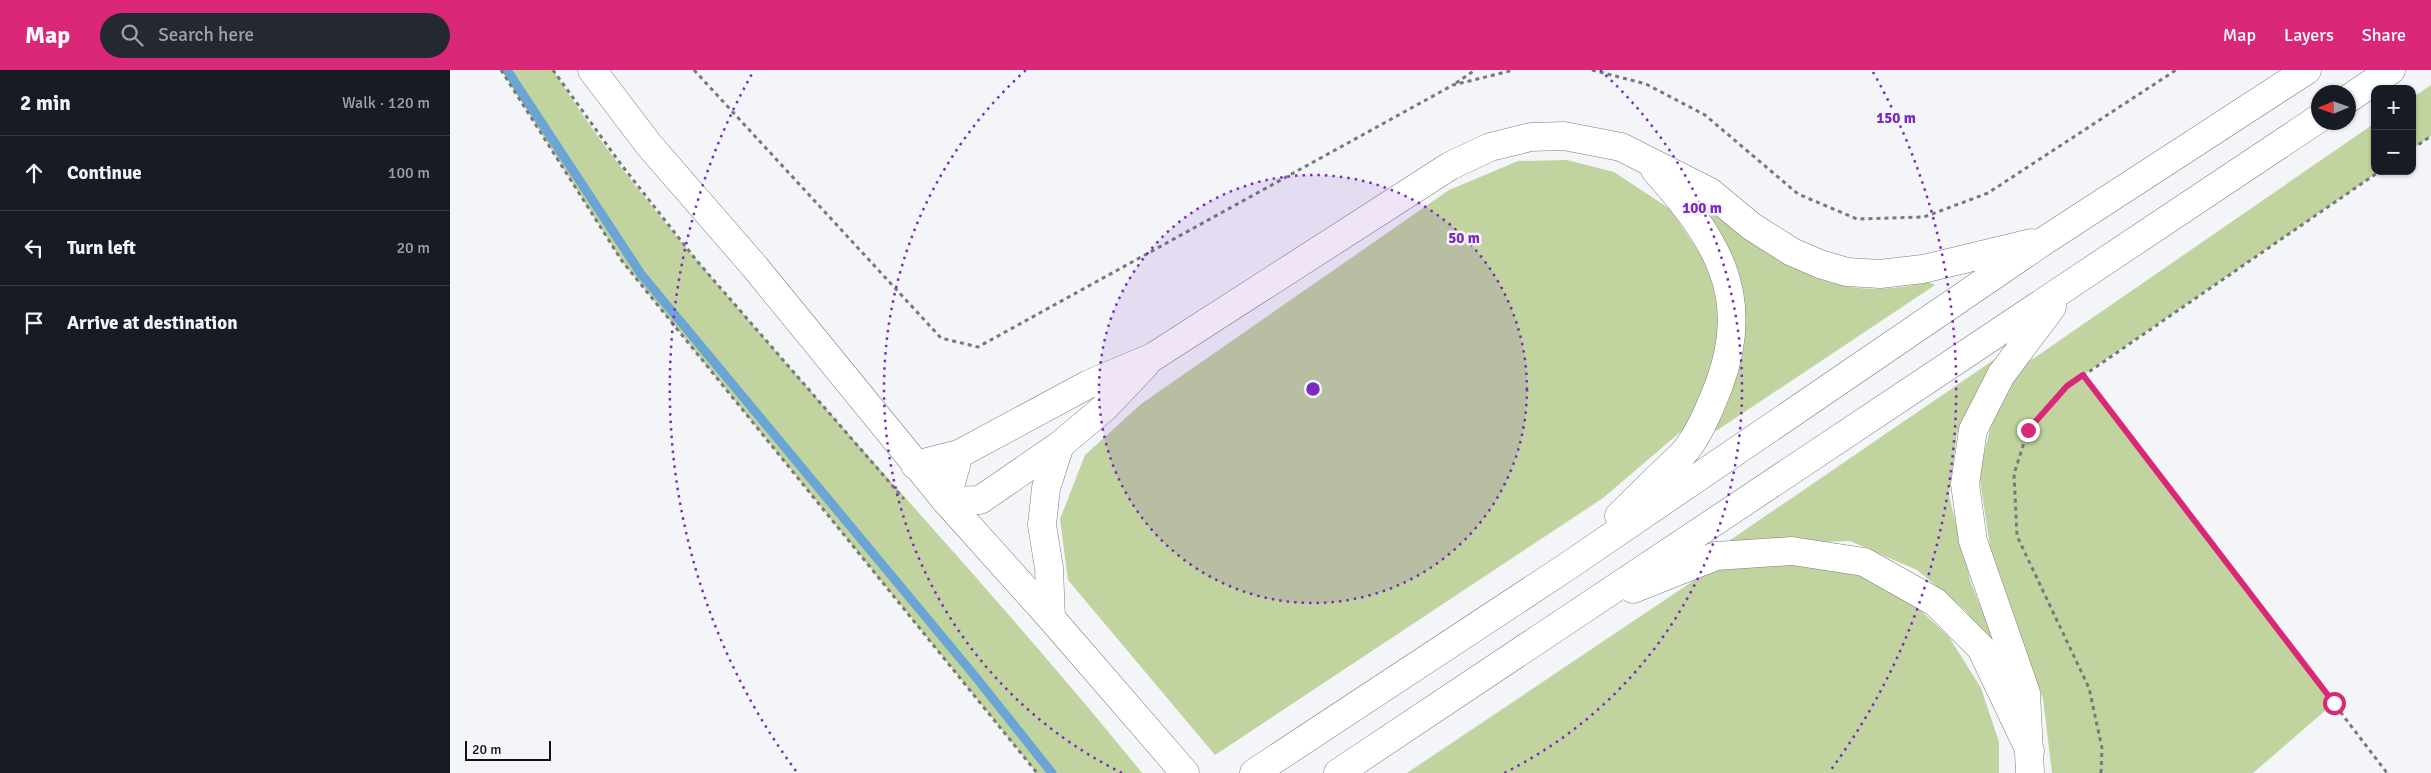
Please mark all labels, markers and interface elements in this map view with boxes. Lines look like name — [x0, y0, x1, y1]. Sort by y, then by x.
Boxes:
search box — [100, 13, 450, 58]
text: Map — [25, 20, 70, 50]
icon: search — [118, 21, 146, 49]
text: Search here — [158, 23, 254, 47]
text: Map — [2223, 24, 2256, 46]
text: Layers — [2284, 24, 2334, 46]
text: Share — [2362, 24, 2406, 46]
north arrow — [2311, 85, 2356, 130]
map controls — [2371, 85, 2416, 175]
button: + — [2371, 85, 2416, 130]
text: 2 min — [20, 90, 71, 116]
text: Walk · 120 m — [342, 93, 430, 113]
text: 150 m — [1876, 109, 1916, 127]
button: − — [2371, 130, 2416, 175]
icon: ahead — [20, 159, 48, 187]
text: Continue — [67, 161, 142, 185]
text: 100 m — [388, 163, 430, 183]
text: 100 m — [1682, 199, 1722, 217]
text: 50 m — [1448, 229, 1480, 247]
icon: left — [20, 234, 48, 262]
text: Turn left — [67, 236, 136, 260]
text: 20 m — [396, 238, 430, 258]
icon: arrive — [20, 309, 48, 337]
text: Arrive at destination — [67, 311, 238, 335]
centre of rings — [1304, 380, 1322, 398]
route end — [2017, 419, 2040, 442]
route start — [2323, 692, 2346, 715]
scale bar — [465, 738, 551, 761]
text: 20 m — [472, 741, 501, 758]

